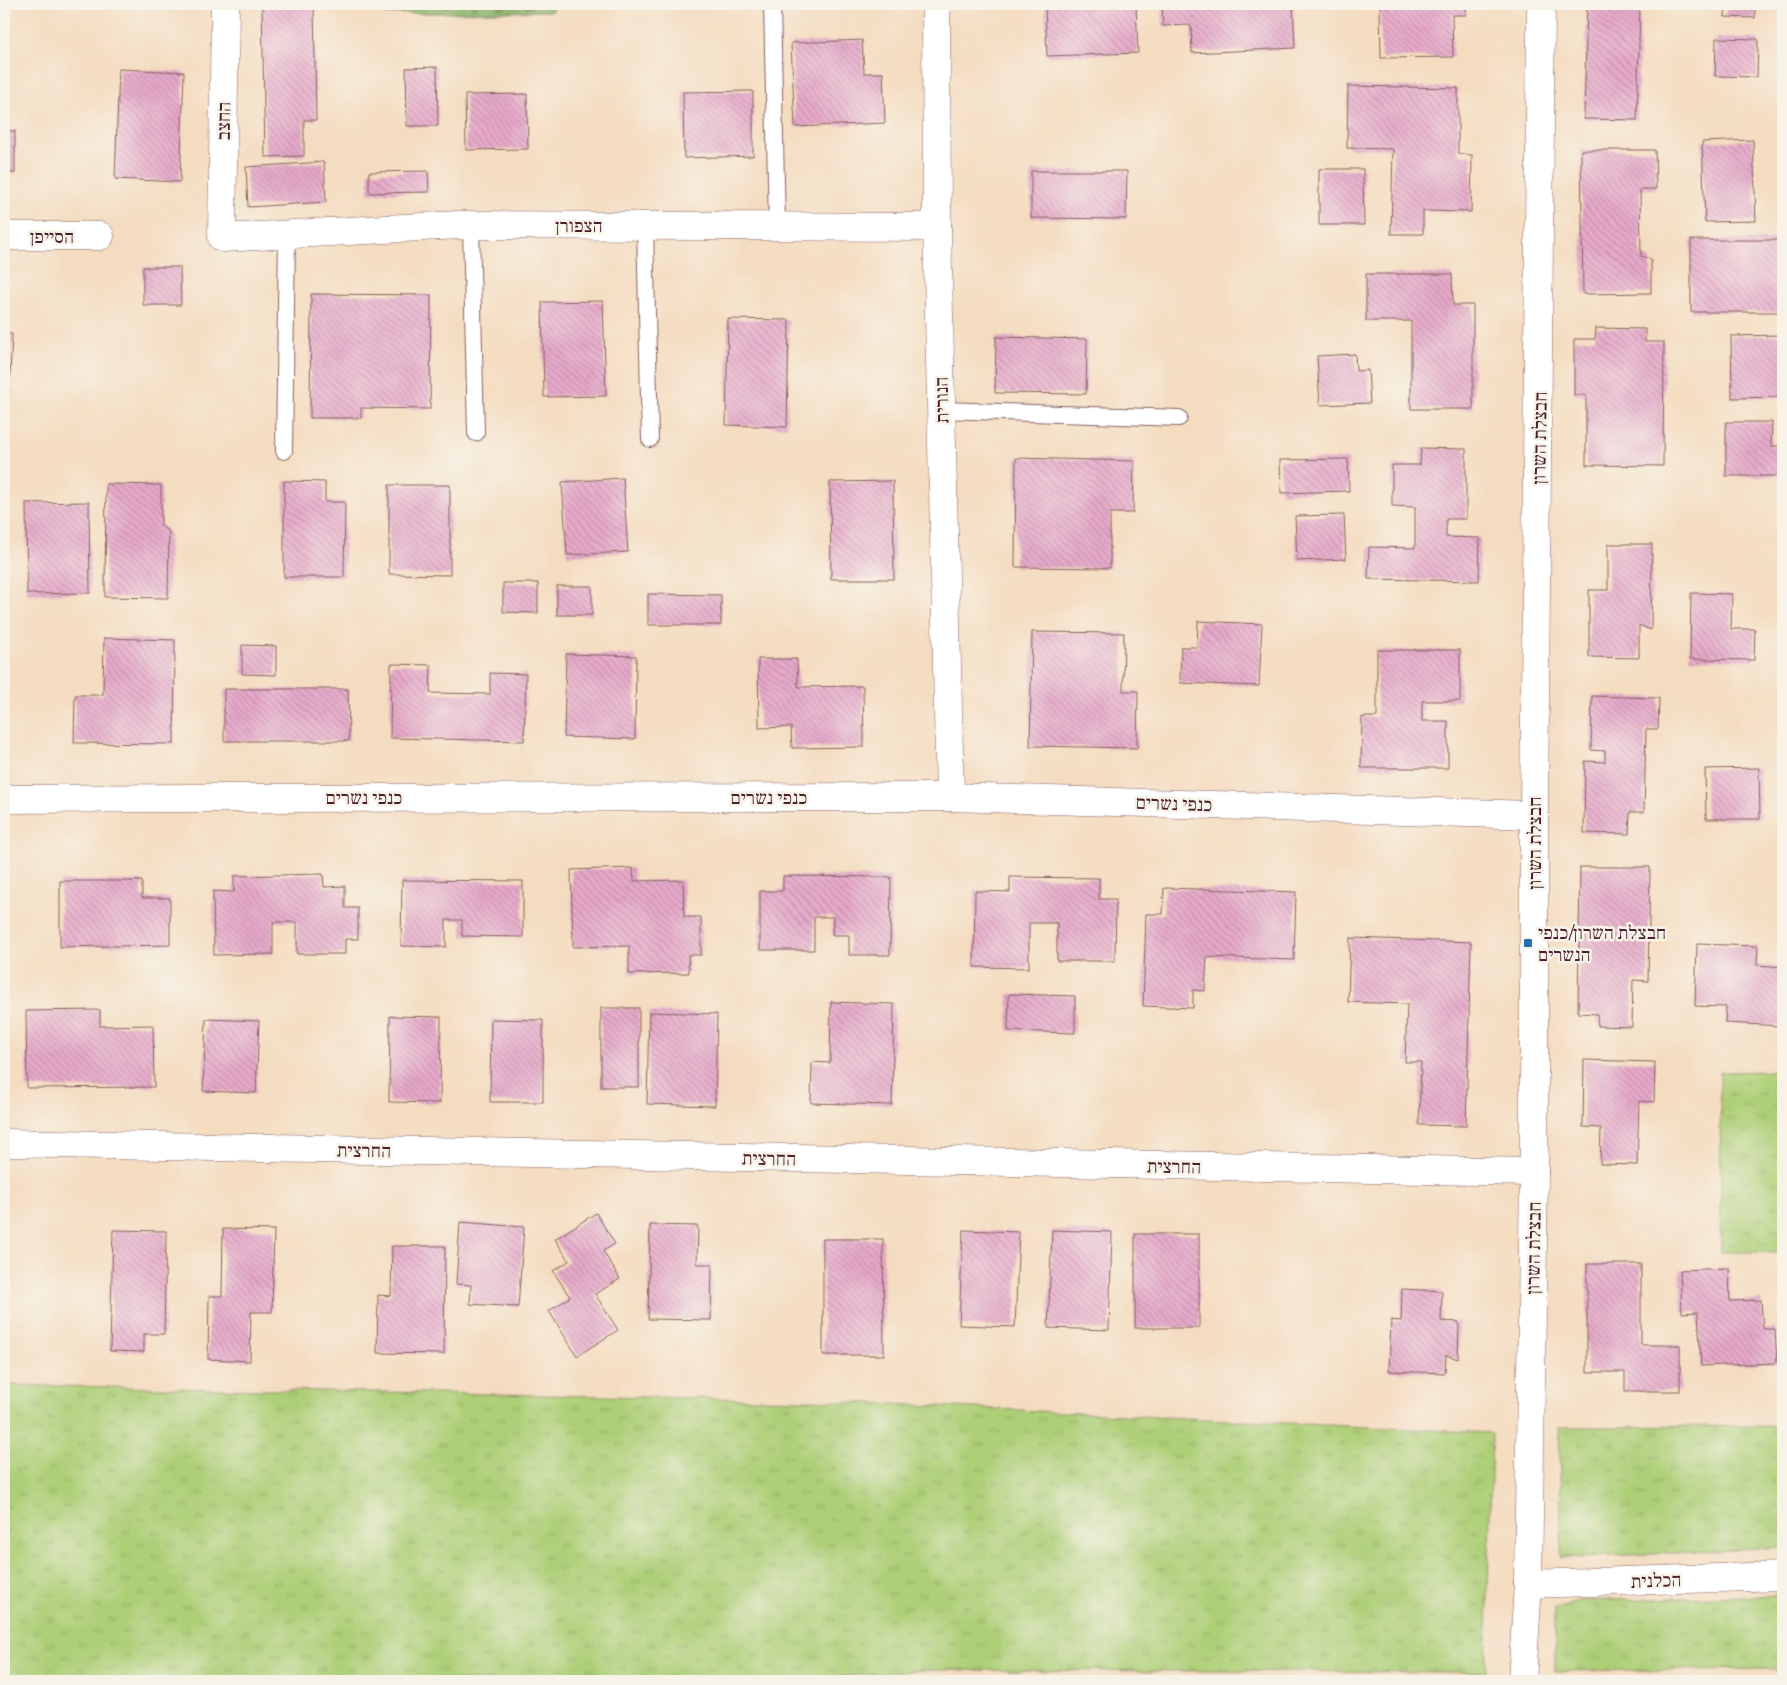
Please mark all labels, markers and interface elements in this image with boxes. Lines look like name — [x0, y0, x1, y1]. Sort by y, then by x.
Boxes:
street label: החצב — [213, 102, 236, 141]
street label: הצפורן — [555, 215, 603, 238]
street label: הסייפן — [30, 226, 74, 249]
street label: הנורית — [931, 376, 954, 423]
street label: חבצלת השרון — [1528, 391, 1553, 485]
street label: כנפי נשרים — [326, 787, 402, 810]
street label: כנפי נשרים — [731, 787, 807, 810]
street label: כנפי נשרים — [1135, 792, 1213, 817]
street label: חבצלת השרון — [1524, 797, 1547, 889]
place label: חבצלת השרון/כנפי הנשרים — [1538, 922, 1666, 967]
marker: חבצלת השרון/כנפי הנשרים — [1522, 937, 1534, 949]
street label: החרצית — [337, 1140, 391, 1163]
street label: החרצית — [742, 1148, 796, 1171]
street label: החרצית — [1147, 1156, 1201, 1179]
street label: חבצלת השרון — [1522, 1201, 1547, 1295]
street label: הכלנית — [1630, 1569, 1682, 1594]

